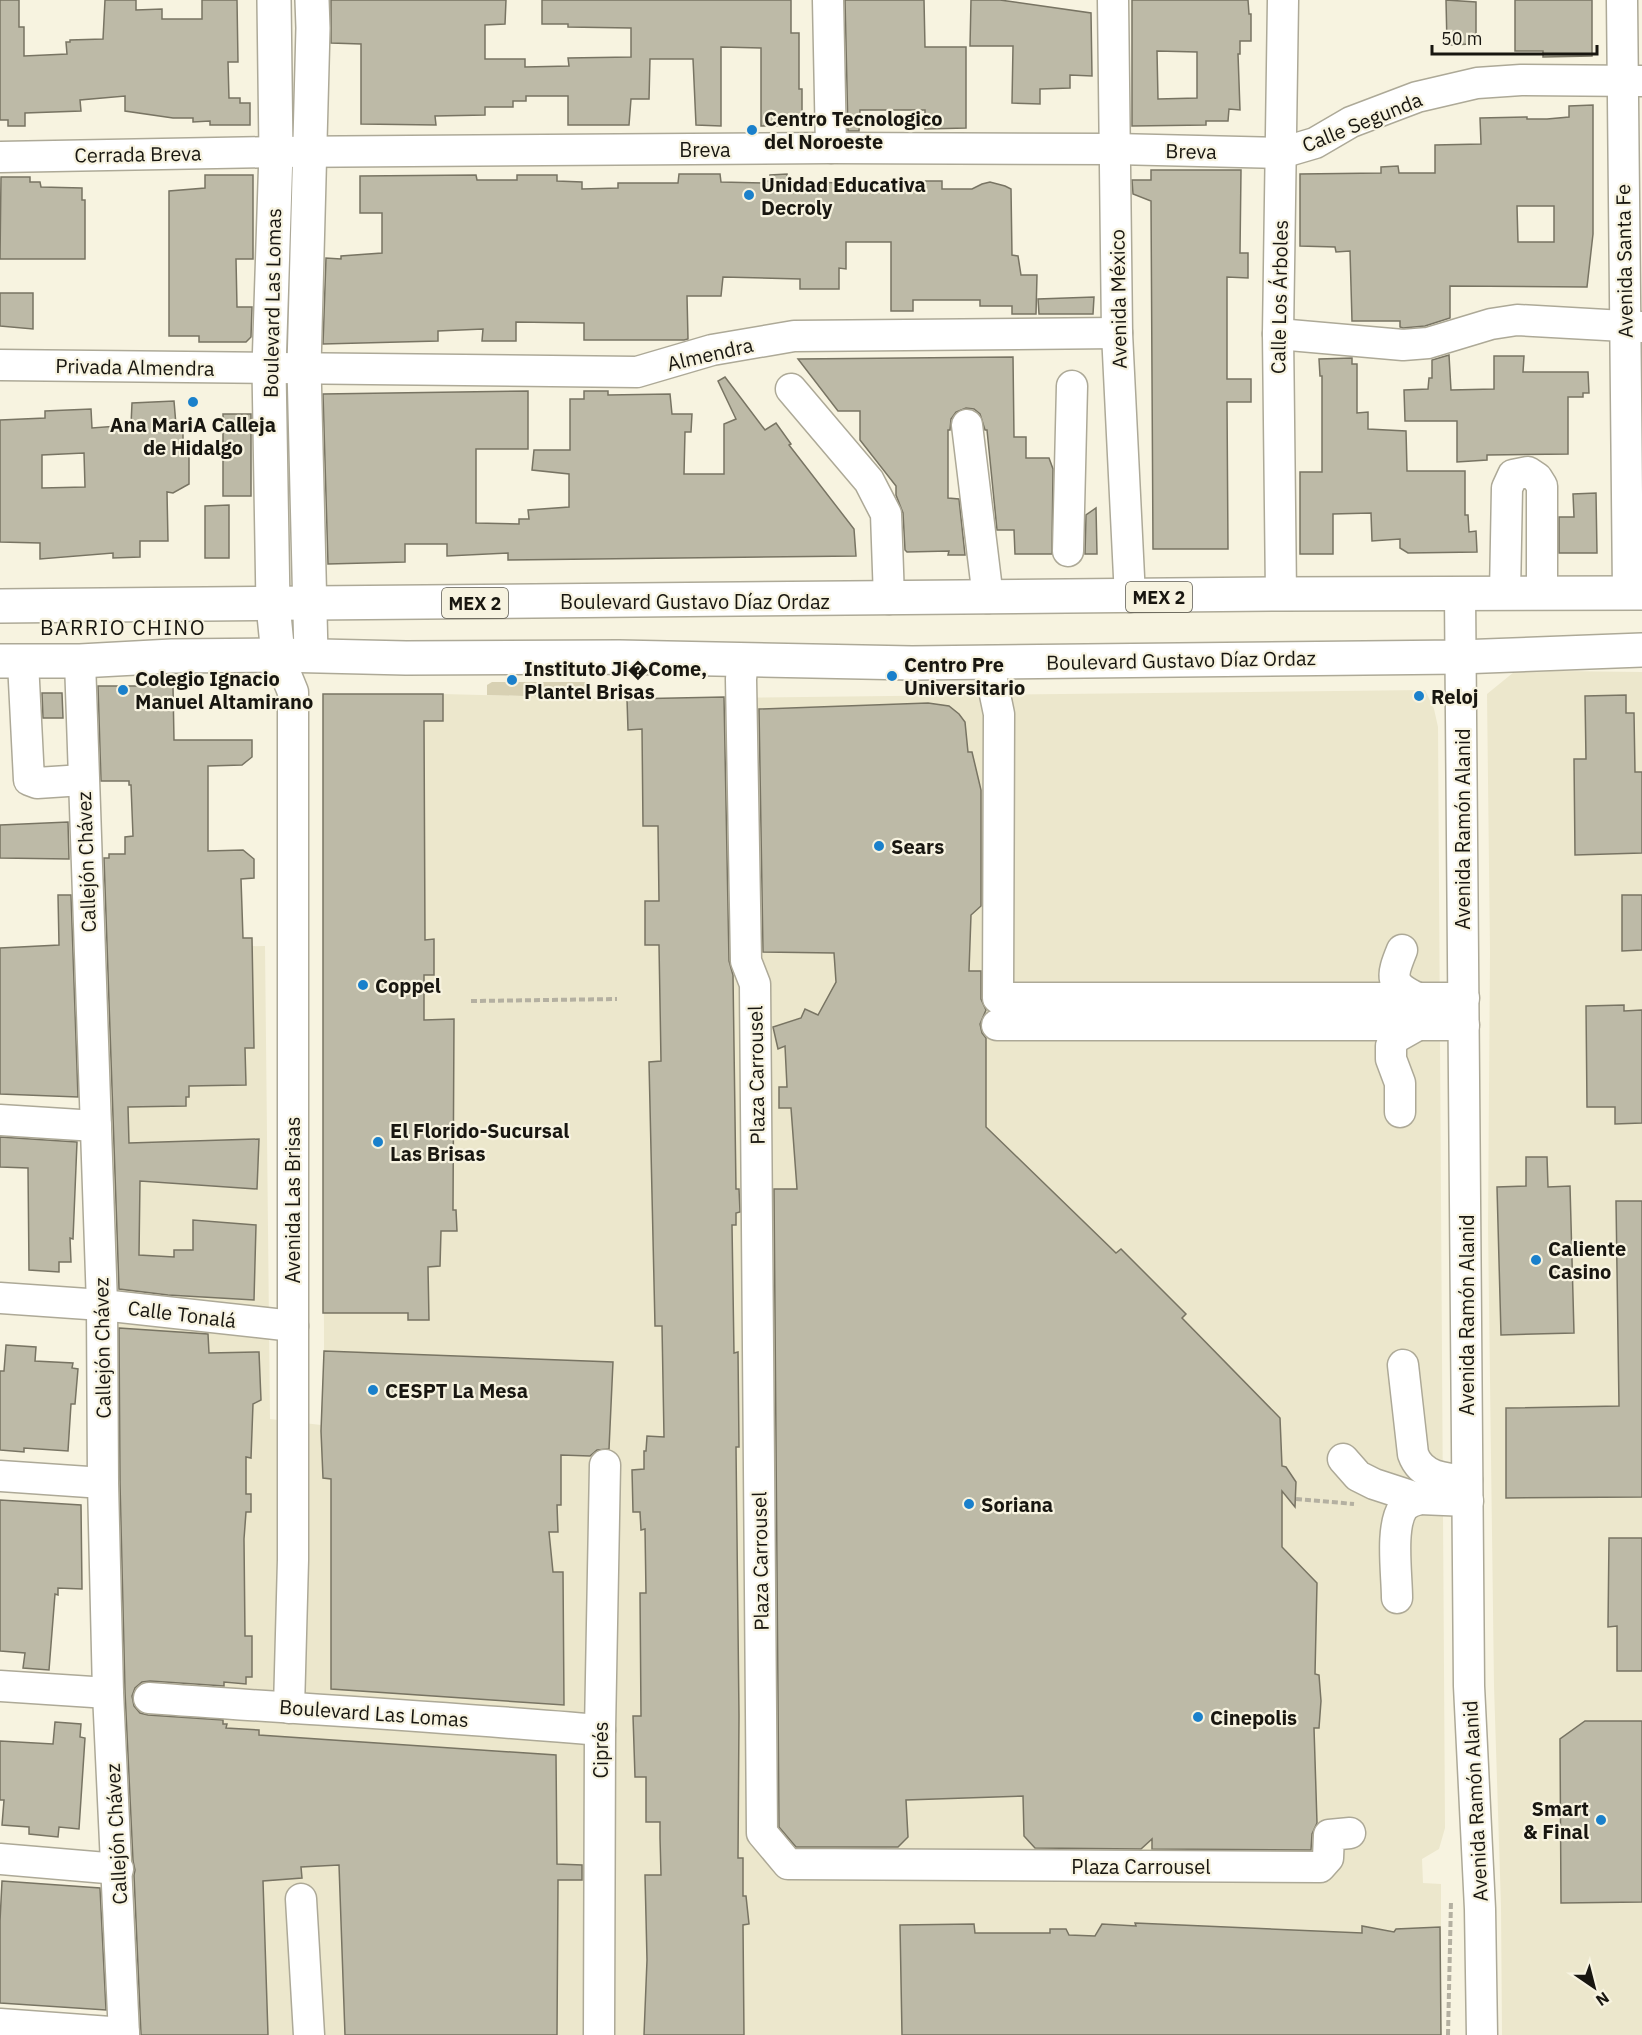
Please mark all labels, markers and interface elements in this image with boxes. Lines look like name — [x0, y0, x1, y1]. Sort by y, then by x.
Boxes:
scale bar — [1432, 18, 1597, 56]
text: 50 m — [1441, 27, 1483, 50]
street label: Calle Segunda — [1298, 85, 1427, 158]
place label: Centro Tecnologico del Noroeste — [764, 105, 943, 155]
marker: Centro Tecnologico del Noroeste — [745, 123, 759, 137]
street label: Breva — [679, 136, 731, 163]
street label: Breva — [1165, 137, 1217, 165]
street label: Cerrada Breva — [74, 139, 202, 169]
place label: Unidad Educativa Decroly — [761, 171, 926, 221]
street label: Avenida Santa Fe — [1609, 184, 1639, 338]
marker: Unidad Educativa Decroly — [742, 188, 756, 202]
street label: Boulevard Las Lomas — [257, 208, 287, 398]
street label: Calle Los Árboles — [1264, 220, 1294, 374]
street label: Avenida México — [1103, 229, 1133, 369]
street label: Almendra — [664, 331, 756, 377]
street label: Privada Almendra — [55, 352, 215, 382]
marker: Ana MariA Calleja de Hidalgo — [186, 395, 200, 409]
place label: Ana MariA Calleja de Hidalgo — [110, 411, 276, 461]
road number: MEX 2 — [1126, 582, 1192, 612]
road number: MEX 2 — [442, 588, 508, 618]
street label: Boulevard Gustavo Díaz Ordaz — [560, 588, 830, 615]
district label: BARRIO CHINO — [40, 613, 206, 641]
street label: Boulevard Gustavo Díaz Ordaz — [1046, 644, 1316, 676]
place label: Centro Pre Universitario — [904, 651, 1025, 701]
place label: Instituto Ji�Come, Plantel Brisas — [524, 655, 707, 705]
place label: Colegio Ignacio Manuel Altamirano — [135, 665, 313, 715]
marker: Centro Pre Universitario — [885, 669, 899, 683]
marker: Instituto Ji�Come, Plantel Brisas — [505, 673, 519, 687]
marker: Colegio Ignacio Manuel Altamirano — [116, 683, 130, 697]
place label: Reloj — [1431, 683, 1478, 710]
marker: Reloj — [1412, 689, 1426, 703]
street label: Avenida Ramón Alanid — [1449, 728, 1476, 930]
street label: Callejón Chávez — [70, 791, 102, 933]
place label: Sears — [891, 833, 944, 860]
marker: Sears — [872, 839, 886, 853]
place label: Coppel — [375, 972, 441, 999]
marker: Coppel — [356, 978, 370, 992]
street label: Plaza Carrousel — [741, 1005, 771, 1145]
street label: Avenida Las Brisas — [279, 1116, 306, 1284]
place label: El Florido-Sucursal Las Brisas — [390, 1117, 569, 1167]
marker: El Florido-Sucursal Las Brisas — [371, 1135, 385, 1149]
street label: Avenida Ramón Alanid — [1453, 1214, 1480, 1416]
place label: Caliente Casino — [1548, 1235, 1626, 1285]
marker: Caliente Casino — [1529, 1253, 1543, 1267]
street label: Callejón Chávez — [87, 1277, 117, 1419]
street label: Calle Tonalá — [126, 1294, 238, 1334]
place label: CESPT La Mesa — [385, 1377, 528, 1404]
marker: CESPT La Mesa — [366, 1383, 380, 1397]
street label: Plaza Carrousel — [745, 1491, 775, 1631]
place label: Soriana — [981, 1491, 1053, 1518]
marker: Soriana — [962, 1497, 976, 1511]
street label: Boulevard Las Lomas — [278, 1693, 470, 1733]
street label: Avenida Ramón Alanid — [1456, 1700, 1494, 1902]
place label: Cinepolis — [1210, 1704, 1297, 1731]
marker: Cinepolis — [1191, 1710, 1205, 1724]
street label: Ciprés — [587, 1722, 614, 1778]
street label: Callejón Chávez — [99, 1763, 133, 1905]
place label: Smart & Final — [1523, 1795, 1589, 1845]
marker: Smart & Final — [1594, 1813, 1608, 1827]
street label: Plaza Carrousel — [1071, 1853, 1211, 1880]
north arrow — [1564, 1957, 1624, 2017]
text: N — [1592, 1988, 1613, 2011]

